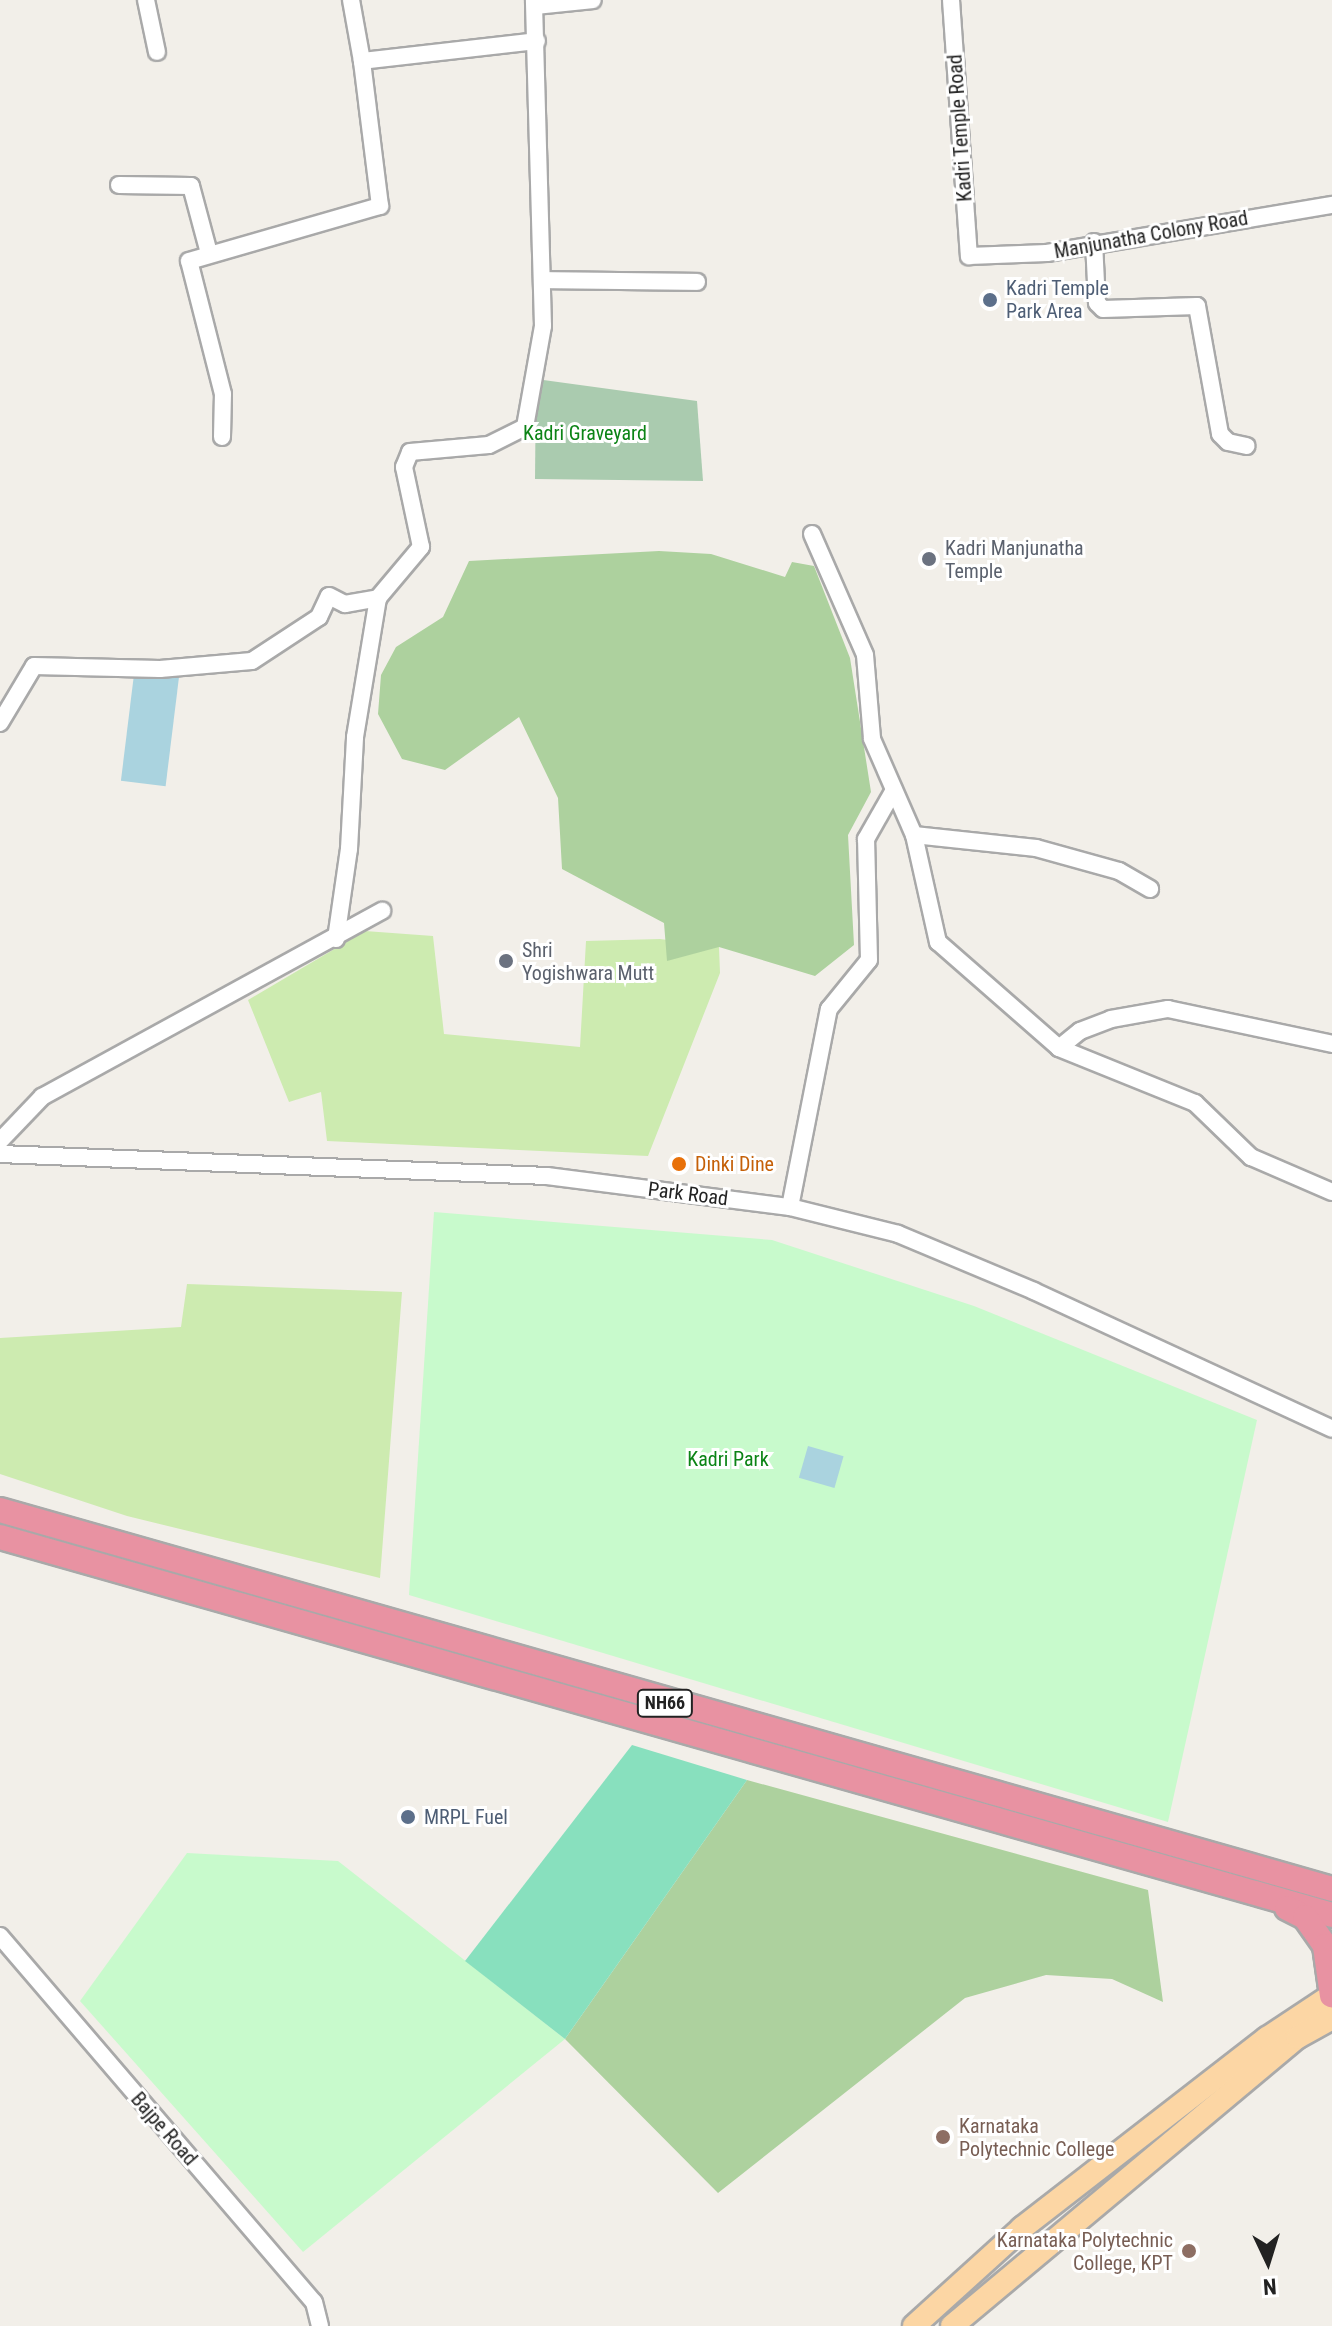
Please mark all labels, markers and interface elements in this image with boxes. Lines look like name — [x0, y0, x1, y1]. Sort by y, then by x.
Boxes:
street label: Kadri Temple Road — [943, 53, 977, 203]
street label: Manjunatha Colony Road — [1052, 206, 1250, 264]
place label: Kadri Temple Park Area — [1006, 276, 1109, 323]
marker: Kadri Temple Park Area — [981, 291, 999, 309]
park label: Kadri Graveyard — [523, 421, 647, 445]
place label: Kadri Manjunatha Temple — [945, 536, 1084, 583]
marker: Kadri Manjunatha Temple — [920, 550, 938, 568]
place label: Shri Yogishwara Mutt — [522, 938, 654, 985]
marker: Shri Yogishwara Mutt — [497, 952, 515, 970]
place label: Dinki Dine — [695, 1152, 774, 1176]
marker: Dinki Dine — [670, 1155, 688, 1173]
street label: Park Road — [647, 1177, 729, 1211]
park label: Kadri Park — [687, 1447, 769, 1471]
road number: NH66 — [635, 1689, 695, 1717]
place label: MRPL Fuel — [424, 1805, 508, 1829]
marker: MRPL Fuel — [399, 1808, 417, 1826]
street label: Bajpe Road — [126, 2088, 202, 2170]
place label: Karnataka Polytechnic College — [959, 2114, 1114, 2161]
marker: Karnataka Polytechnic College — [934, 2128, 952, 2146]
north arrow — [1228, 2222, 1308, 2302]
place label: Karnataka Polytechnic College, KPT — [997, 2228, 1173, 2275]
marker: Karnataka Polytechnic College, KPT — [1180, 2242, 1198, 2260]
text: N — [1262, 2274, 1277, 2299]

